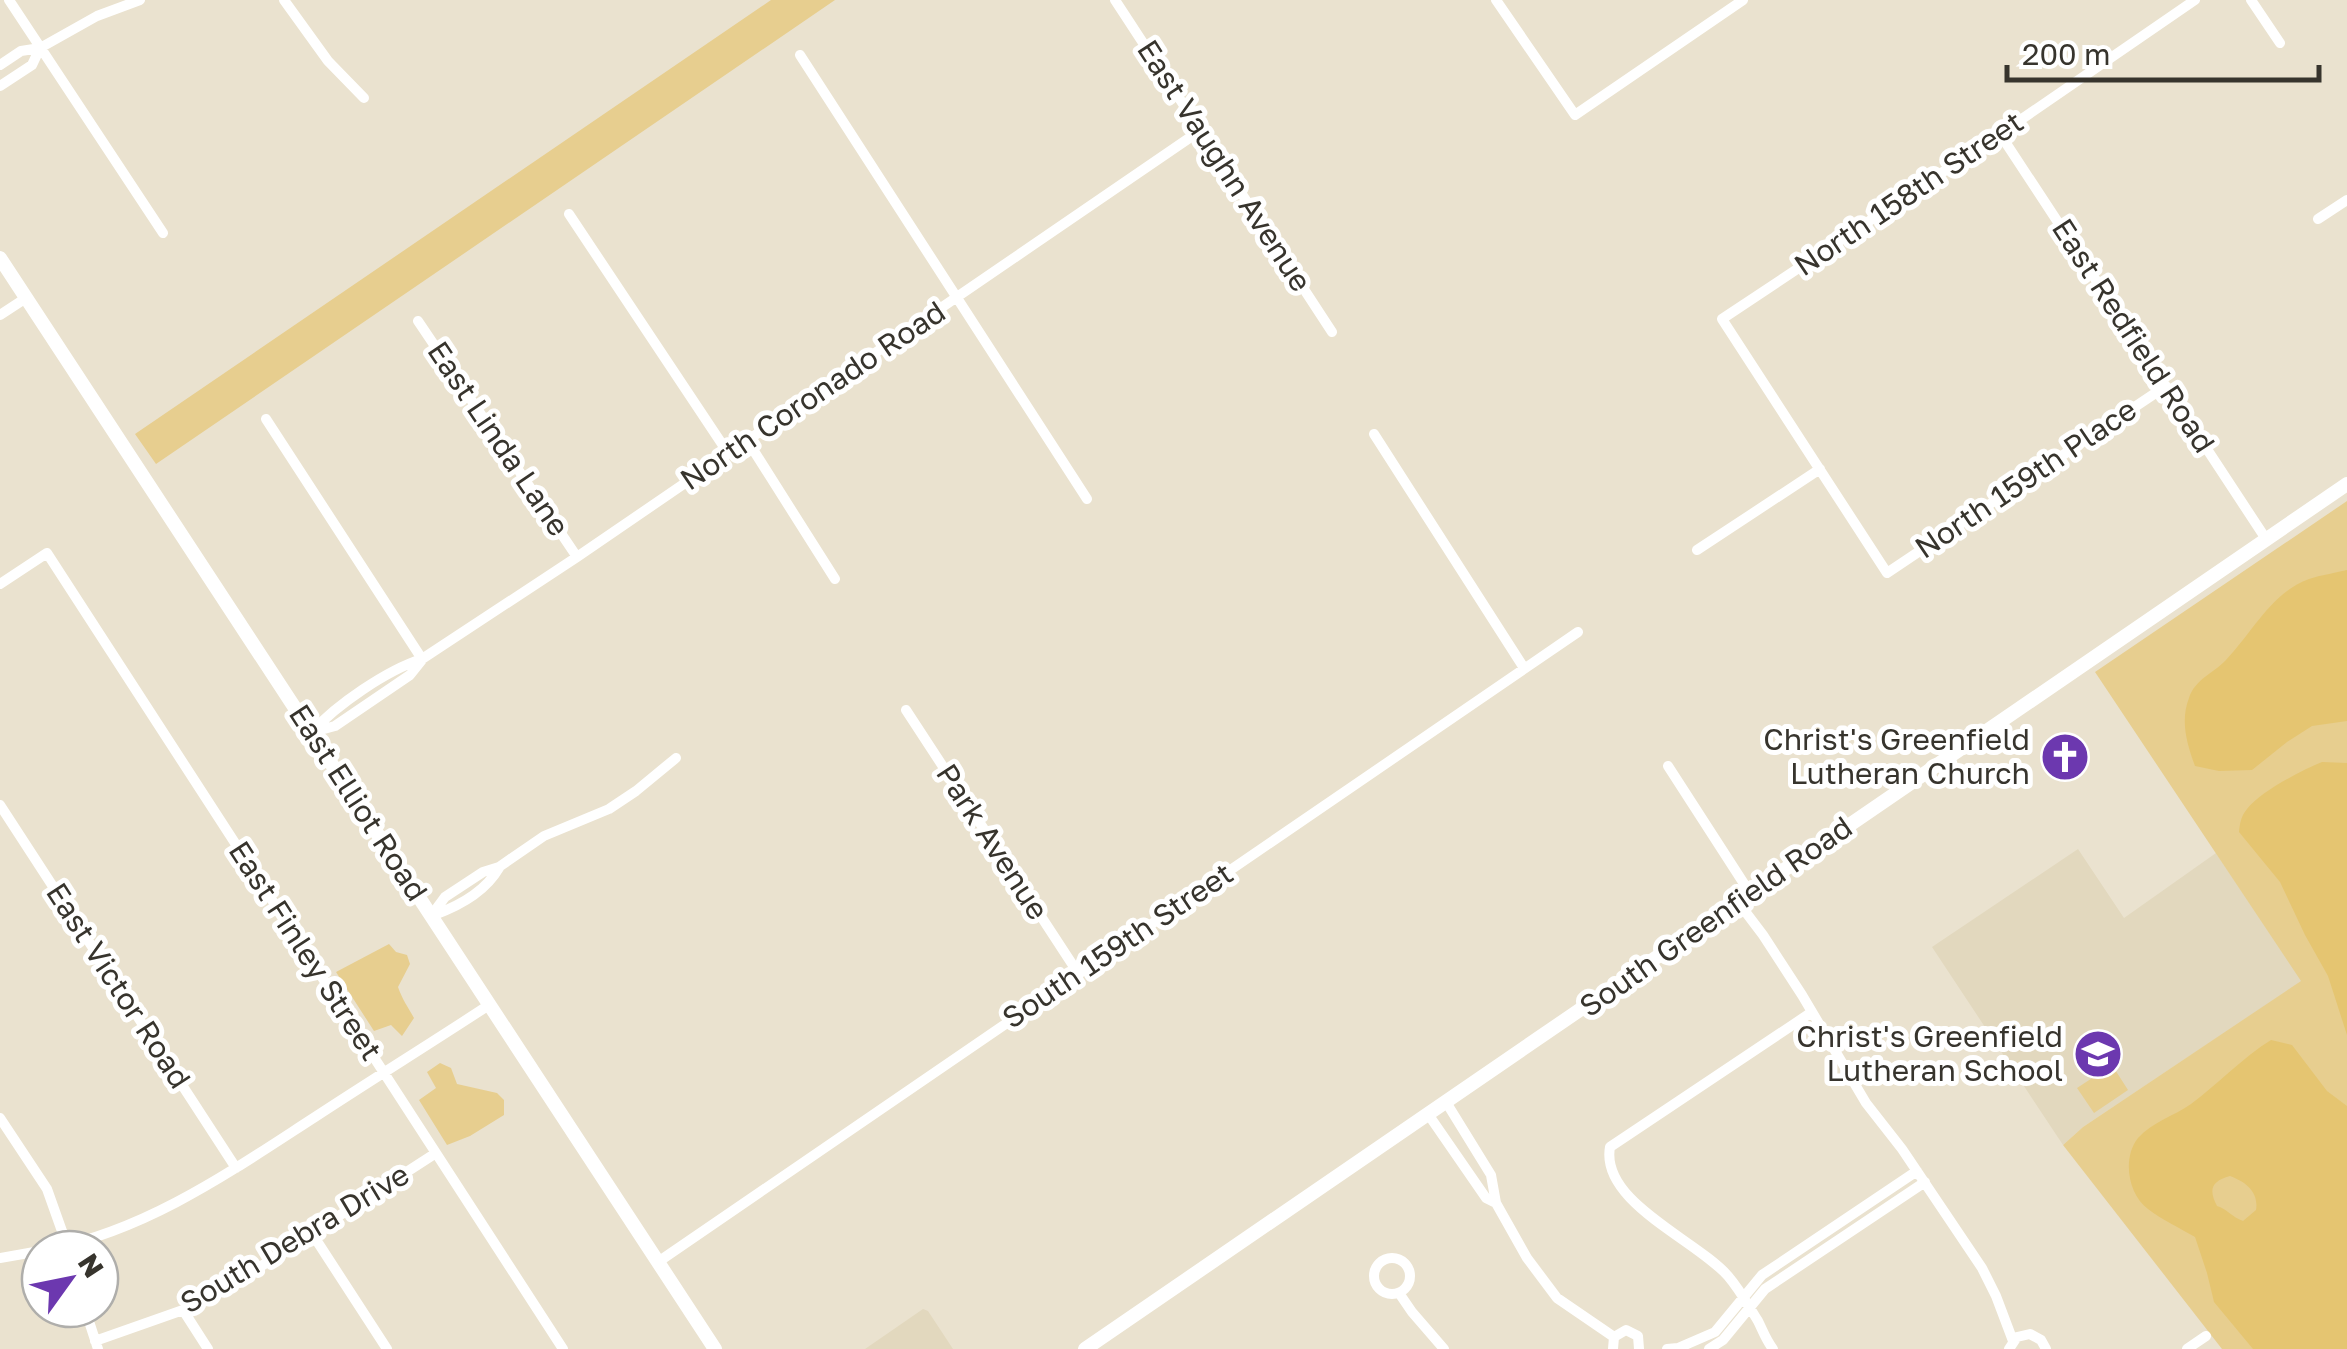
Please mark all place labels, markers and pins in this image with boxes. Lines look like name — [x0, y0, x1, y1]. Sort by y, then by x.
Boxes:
place label: Christ's Greenfield Lutheran Church — [1763, 721, 2030, 791]
church icon: Christ's Greenfield Lutheran Church — [2039, 731, 2091, 783]
place label: Christ's Greenfield Lutheran School — [1796, 1018, 2063, 1088]
school or university icon: Christ's Greenfield Lutheran School — [2072, 1028, 2124, 1080]

